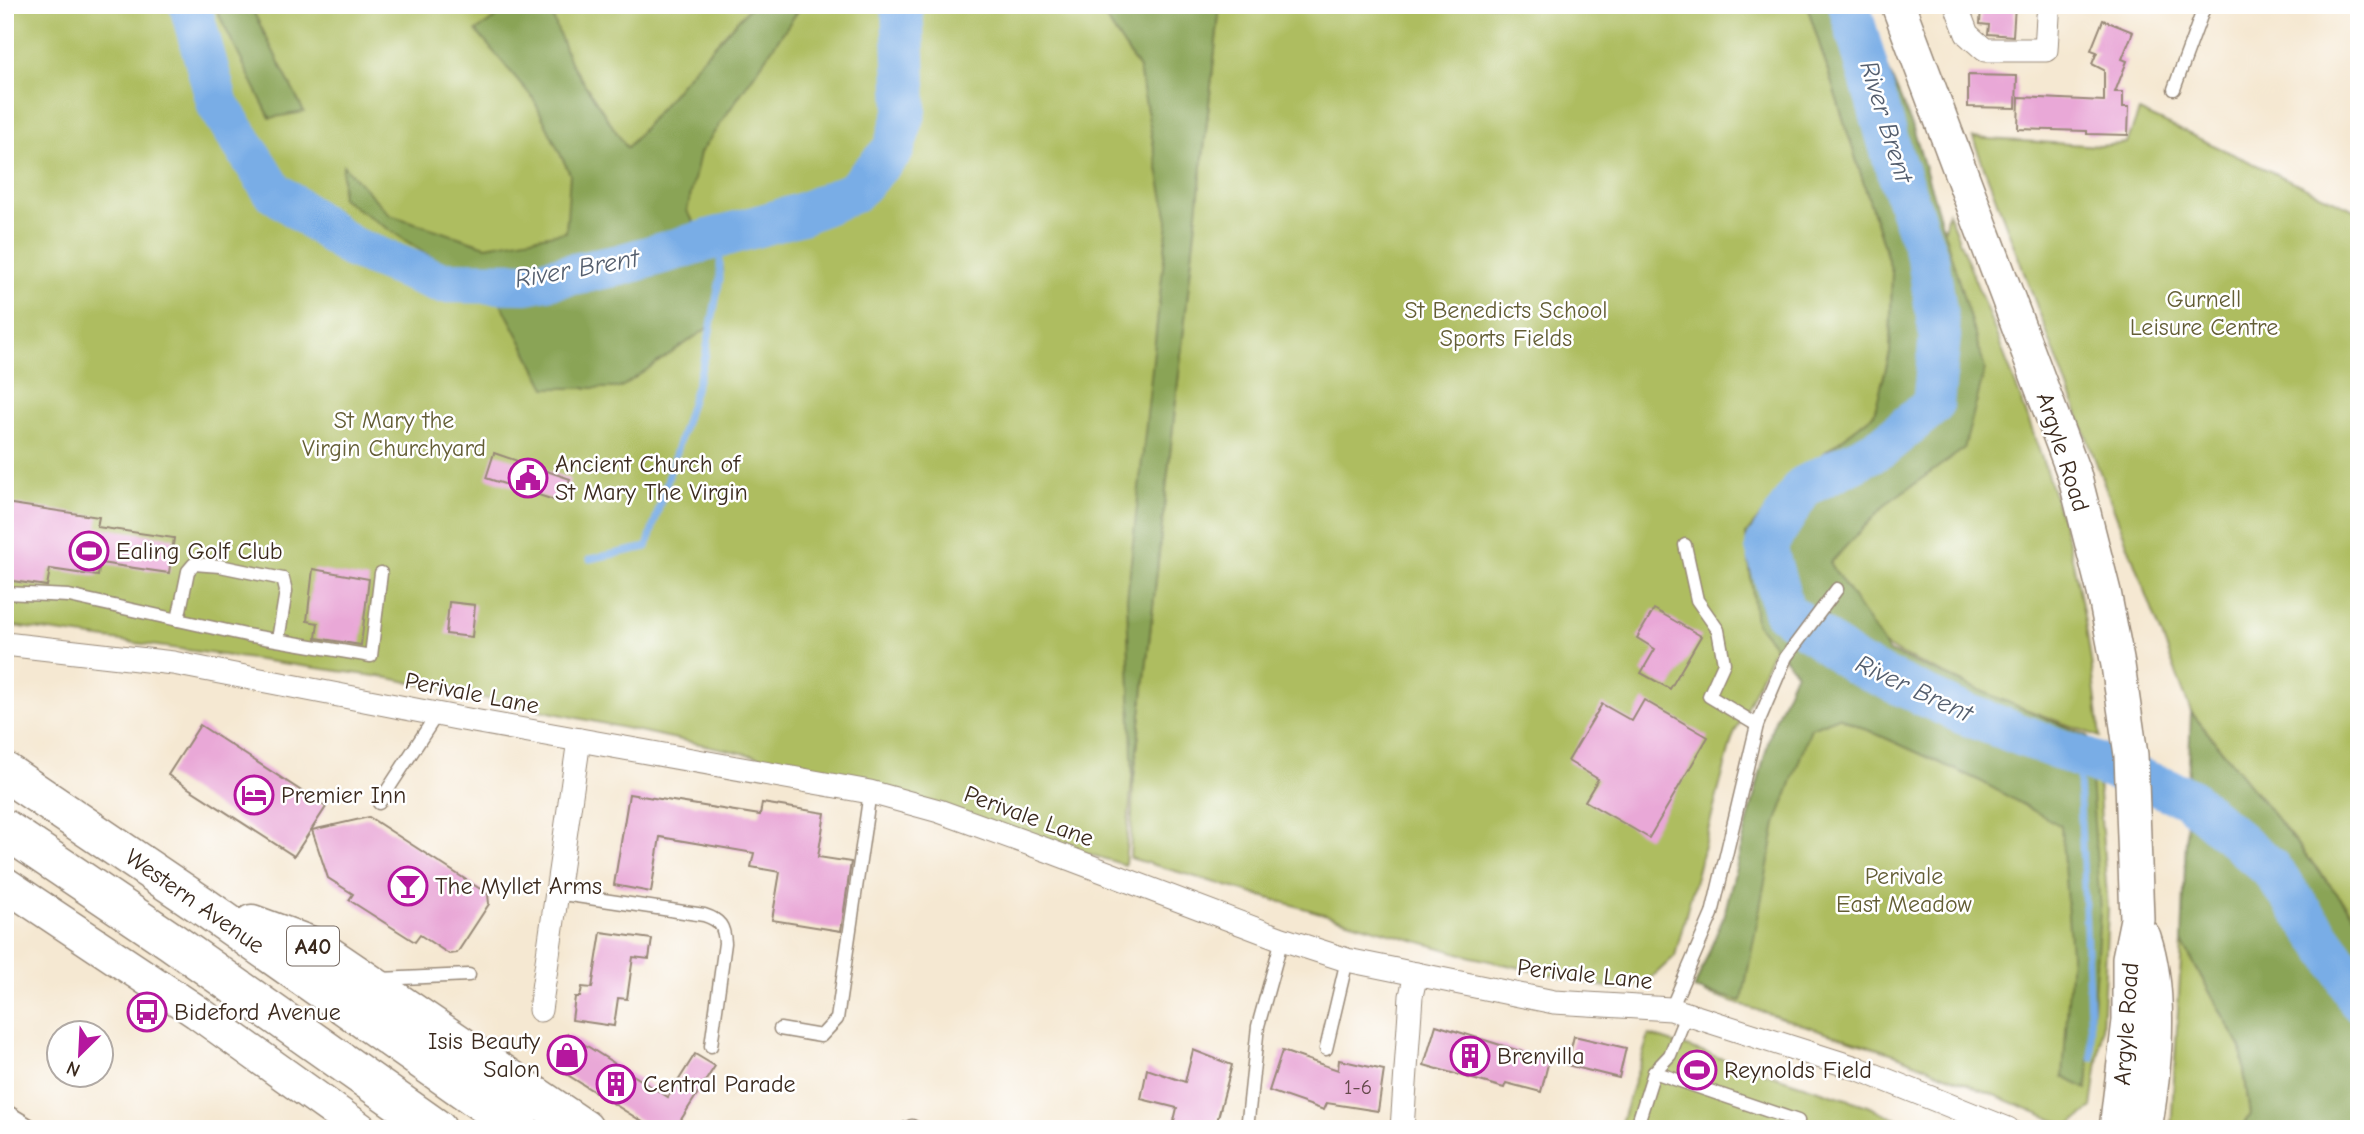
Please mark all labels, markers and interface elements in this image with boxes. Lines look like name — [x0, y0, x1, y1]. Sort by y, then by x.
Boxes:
water label: River Brent — [1853, 58, 1919, 188]
water label: River Brent — [513, 243, 643, 295]
park label: Gurnell Leisure Centre — [2130, 285, 2278, 341]
park label: St Benedicts School Sports Fields — [1404, 296, 1608, 352]
street label: Argyle Road — [2031, 389, 2095, 515]
park label: St Mary the Virgin Churchyard — [302, 406, 486, 462]
place label: Ancient Church of St Mary The Virgin — [555, 450, 748, 506]
public building icon: Ancient Church of St Mary The Virgin — [507, 457, 549, 499]
sports icon: Ealing Golf Club — [68, 530, 110, 572]
place label: Ealing Golf Club — [116, 537, 283, 565]
water label: River Brent — [1851, 649, 1979, 730]
street label: Perivale Lane — [403, 666, 541, 720]
hotel icon: Premier Inn — [233, 774, 275, 816]
street label: Perivale Lane — [960, 780, 1098, 852]
place label: Premier Inn — [281, 781, 406, 809]
street label: Western Avenue — [120, 843, 270, 959]
park label: Perivale East Meadow — [1836, 862, 1973, 918]
bar icon: The Myllet Arms — [387, 865, 429, 907]
place label: The Myllet Arms — [435, 872, 602, 900]
road number: A40 — [287, 926, 339, 965]
street label: Perivale Lane — [1516, 953, 1654, 995]
street label: Argyle Road — [2108, 962, 2144, 1086]
bus stop icon: Bideford Avenue — [126, 991, 168, 1033]
place label: Bideford Avenue — [174, 998, 341, 1026]
north arrow — [46, 1018, 116, 1088]
place label: Isis Beauty Salon — [428, 1027, 540, 1083]
shop icon: Isis Beauty Salon — [546, 1034, 588, 1076]
building icon: Brenvilla — [1449, 1035, 1491, 1077]
place label: Brenvilla — [1497, 1042, 1585, 1070]
sports icon: Reynolds Field — [1676, 1049, 1718, 1091]
text: N — [63, 1056, 84, 1081]
place label: Reynolds Field — [1724, 1056, 1872, 1084]
building icon: Central Parade — [595, 1063, 637, 1105]
place label: Central Parade — [643, 1070, 796, 1098]
house number: 1-6 — [1344, 1075, 1372, 1099]

